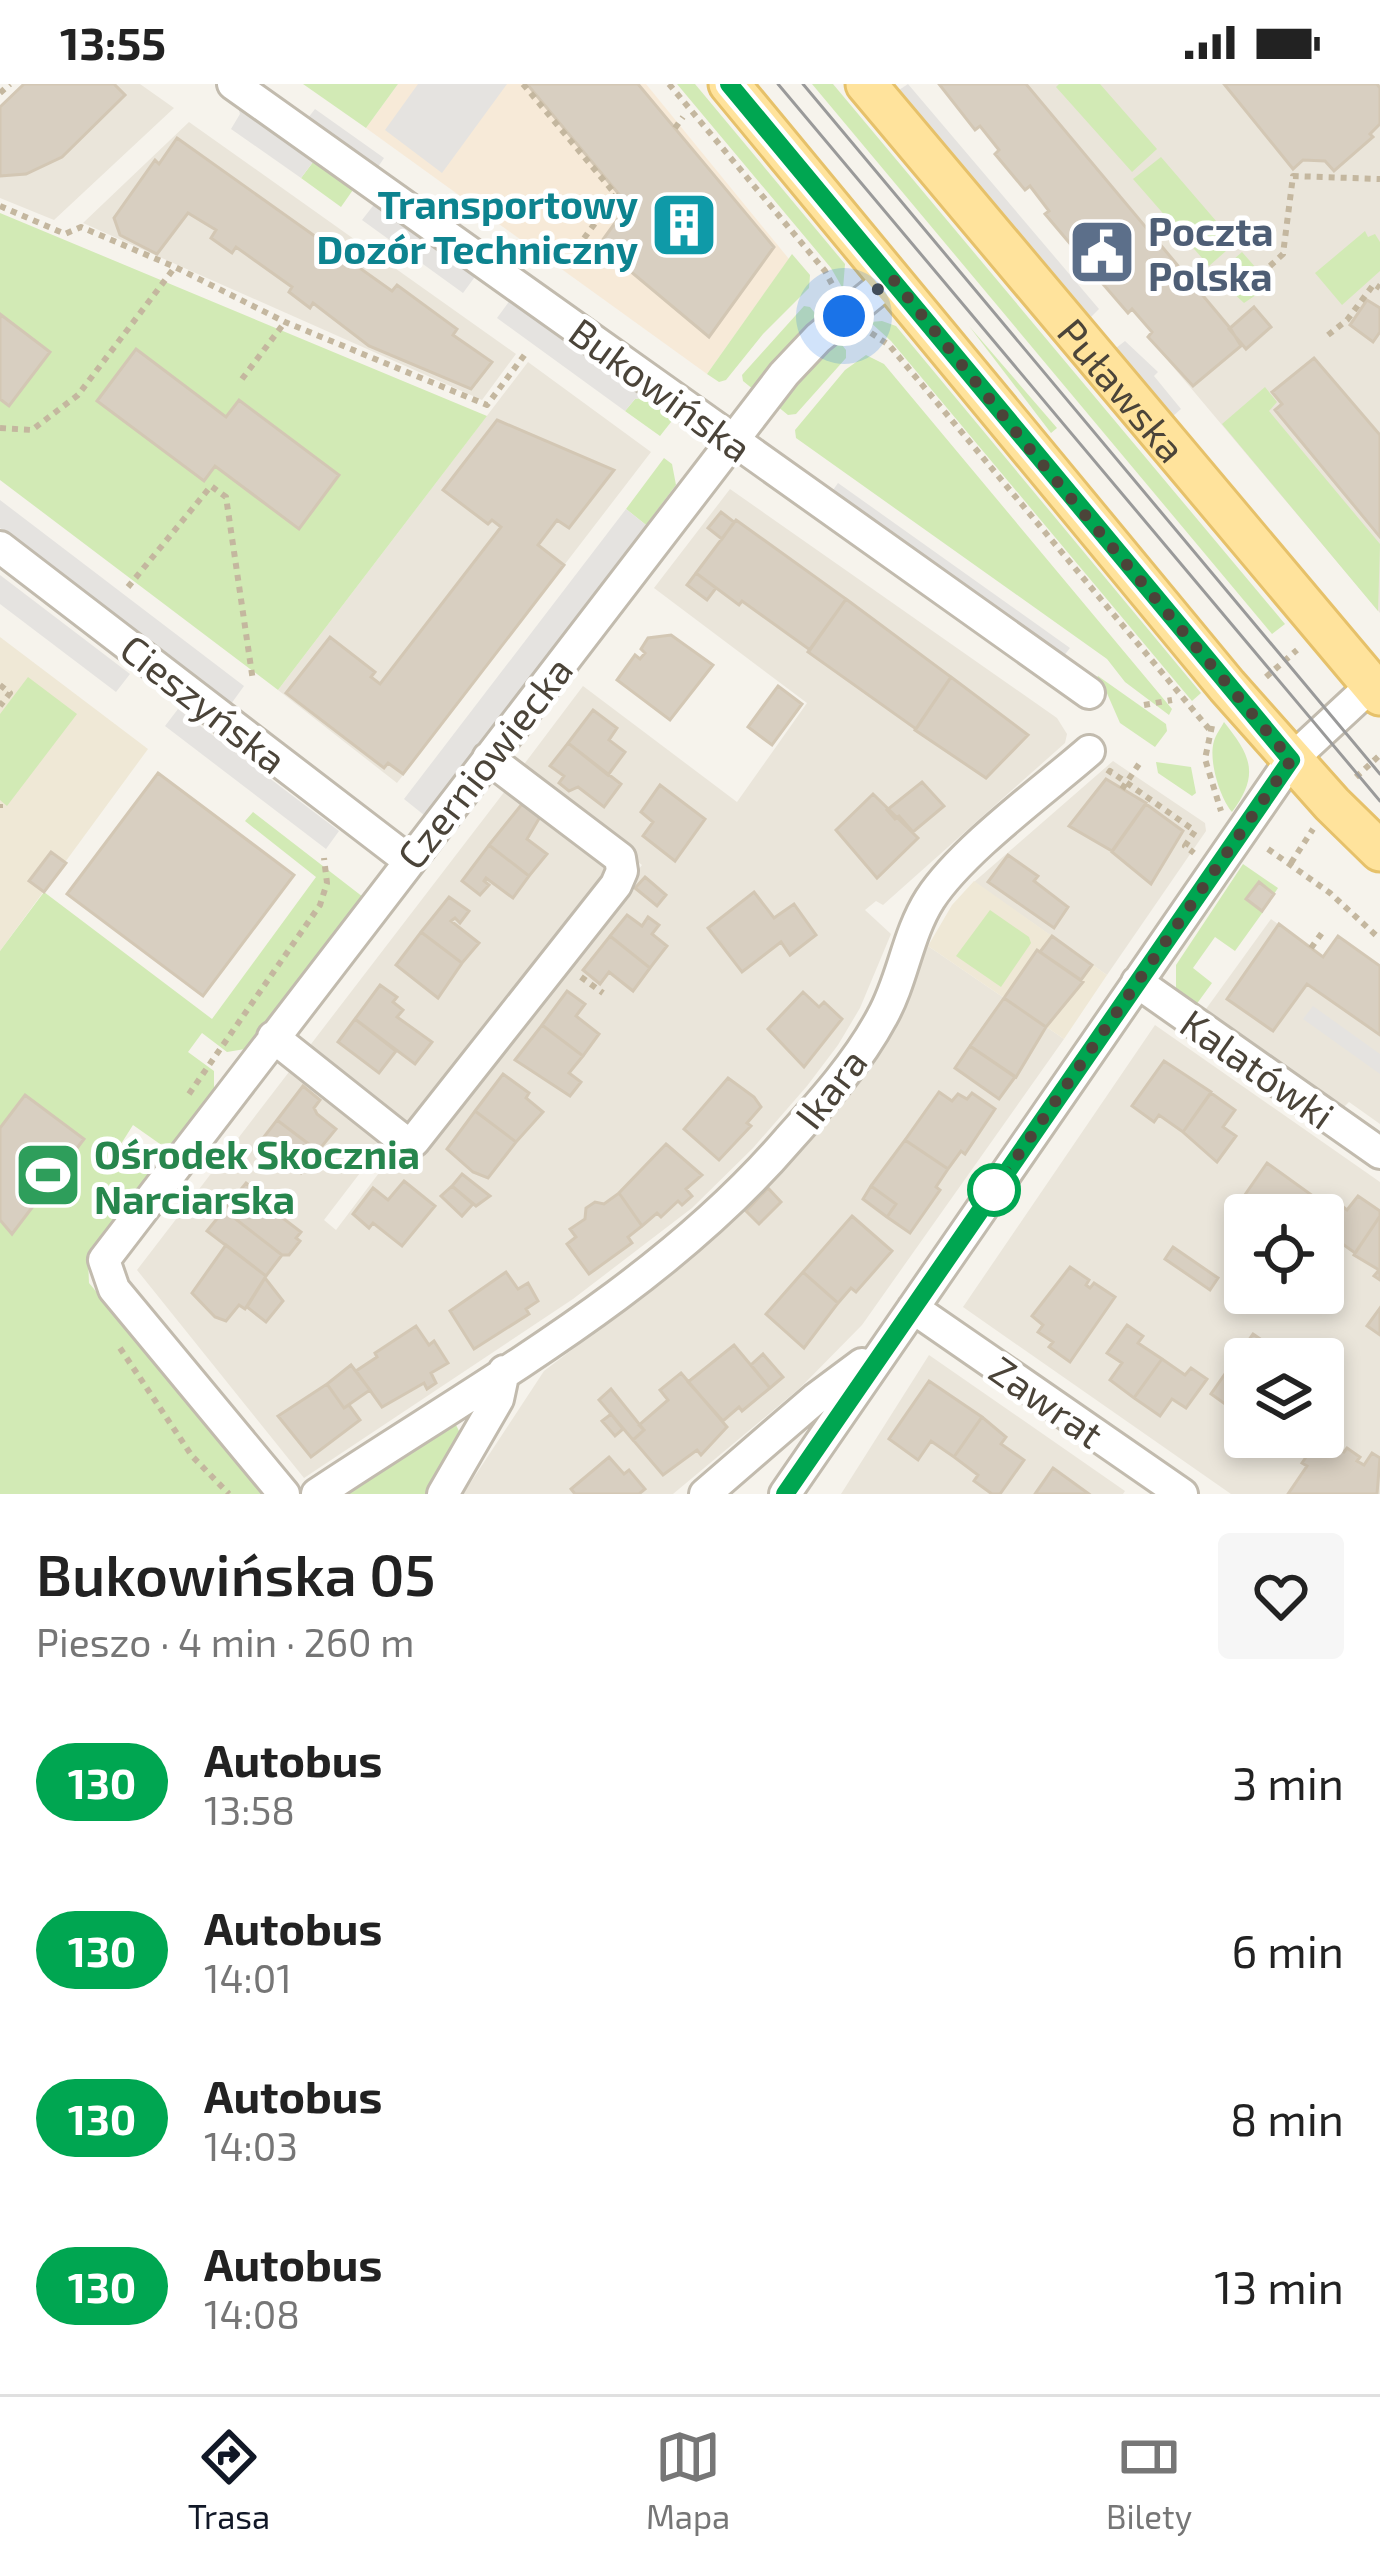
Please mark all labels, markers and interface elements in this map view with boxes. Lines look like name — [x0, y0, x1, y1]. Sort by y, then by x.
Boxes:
text: 13:55 — [60, 15, 166, 69]
place label: Transportowy Dozór Techniczny — [317, 180, 638, 273]
building icon: Transportowy Dozór Techniczny — [649, 190, 719, 260]
place label: Poczta Polska — [1148, 207, 1274, 299]
public building icon: Poczta Polska — [1067, 217, 1137, 287]
your location — [814, 286, 874, 346]
street label: Bukowińska — [561, 307, 761, 471]
street label: Puławska — [1049, 308, 1196, 471]
street label: Cieszyńska — [112, 624, 296, 782]
street label: Czerniowiecka — [387, 647, 581, 877]
street label: Kalatówki — [1172, 998, 1344, 1138]
street label: Ikara — [784, 1039, 876, 1137]
place label: Ośrodek Skocznia Narciarska — [94, 1130, 420, 1222]
sports icon: Ośrodek Skocznia Narciarska — [13, 1140, 83, 1210]
unlabelled marker — [969, 1165, 1019, 1215]
map controls — [1224, 1194, 1344, 1458]
button: locate — [1224, 1194, 1344, 1314]
button: layers — [1224, 1338, 1344, 1458]
street label: Zawrat — [981, 1345, 1113, 1457]
button: heart — [1218, 1533, 1344, 1659]
text: Bukowińska 05 — [36, 1539, 436, 1607]
text: Pieszo · 4 min · 260 m — [36, 1618, 414, 1665]
text: Autobus — [204, 1732, 382, 1786]
text: 3 min — [1232, 1755, 1344, 1809]
text: 130 — [68, 1757, 136, 1807]
text: 13:58 — [204, 1786, 295, 1833]
text: Autobus — [204, 1900, 382, 1954]
text: 6 min — [1231, 1923, 1344, 1977]
text: 130 — [68, 1925, 136, 1975]
text: 14:01 — [204, 1954, 292, 2001]
text: Autobus — [204, 2068, 382, 2122]
text: 8 min — [1230, 2091, 1344, 2145]
text: 130 — [68, 2093, 136, 2143]
text: 14:03 — [204, 2122, 298, 2169]
text: Autobus — [204, 2236, 382, 2290]
text: 13 min — [1214, 2259, 1344, 2313]
text: 130 — [68, 2261, 136, 2311]
text: 14:08 — [204, 2290, 300, 2337]
tab: Trasa — [188, 2424, 270, 2536]
tab: Mapa — [646, 2424, 730, 2536]
tab: Bilety — [1106, 2424, 1192, 2536]

